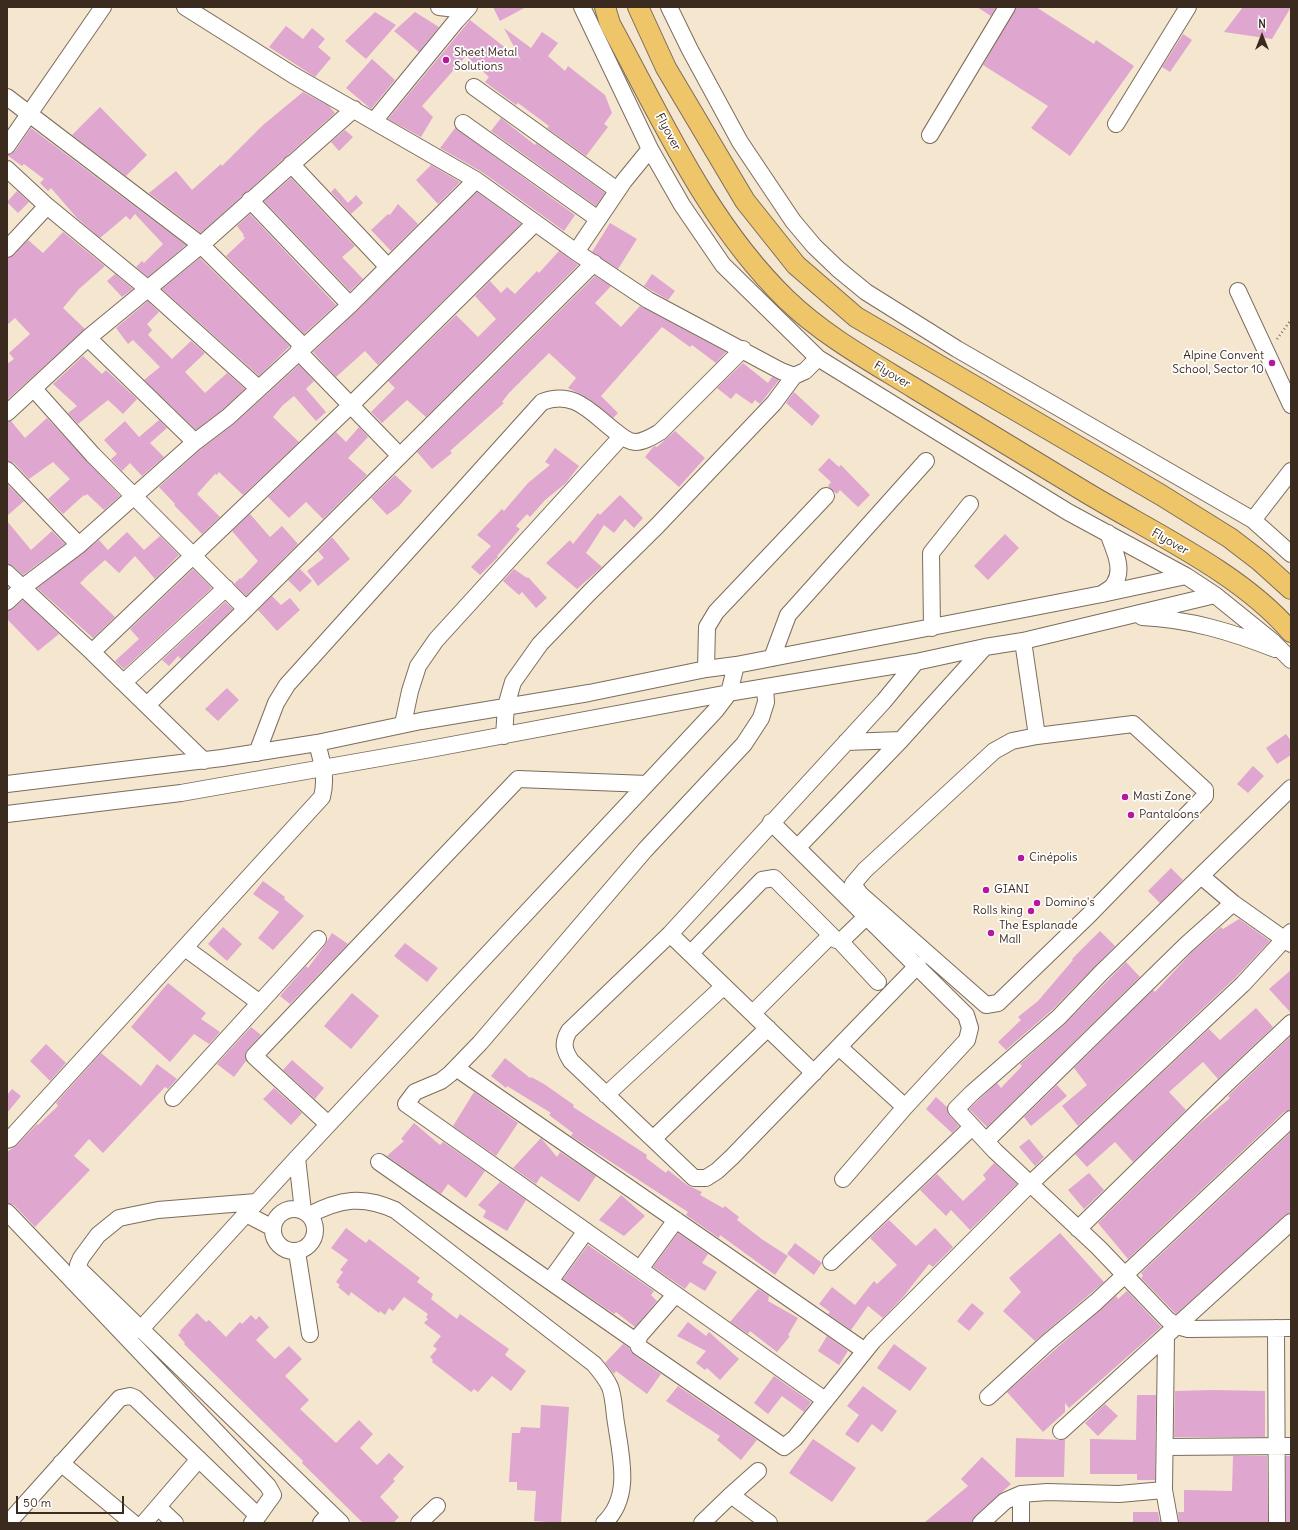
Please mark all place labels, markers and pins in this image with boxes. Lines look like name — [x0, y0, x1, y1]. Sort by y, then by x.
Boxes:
place label: Sheet Metal Solutions — [454, 46, 517, 74]
marker: Sheet Metal Solutions — [441, 55, 451, 65]
place label: Alpine Convent School, Sector 10 — [1172, 349, 1264, 377]
marker: Alpine Convent School, Sector 10 — [1267, 358, 1277, 368]
place label: Masti Zone — [1133, 790, 1191, 804]
marker: Masti Zone — [1120, 792, 1130, 802]
place label: Pantaloons — [1139, 808, 1199, 822]
marker: Pantaloons — [1126, 810, 1136, 820]
place label: Cinépolis — [1029, 851, 1077, 865]
marker: Cinépolis — [1016, 853, 1026, 863]
place label: GIANI — [994, 883, 1029, 897]
marker: GIANI — [981, 885, 991, 895]
place label: Domino's — [1045, 896, 1095, 910]
marker: Domino's — [1032, 898, 1042, 908]
place label: Rolls king — [973, 904, 1023, 918]
marker: Rolls king — [1026, 906, 1036, 916]
place label: The Esplanade Mall — [999, 919, 1078, 947]
marker: The Esplanade Mall — [986, 928, 996, 938]

